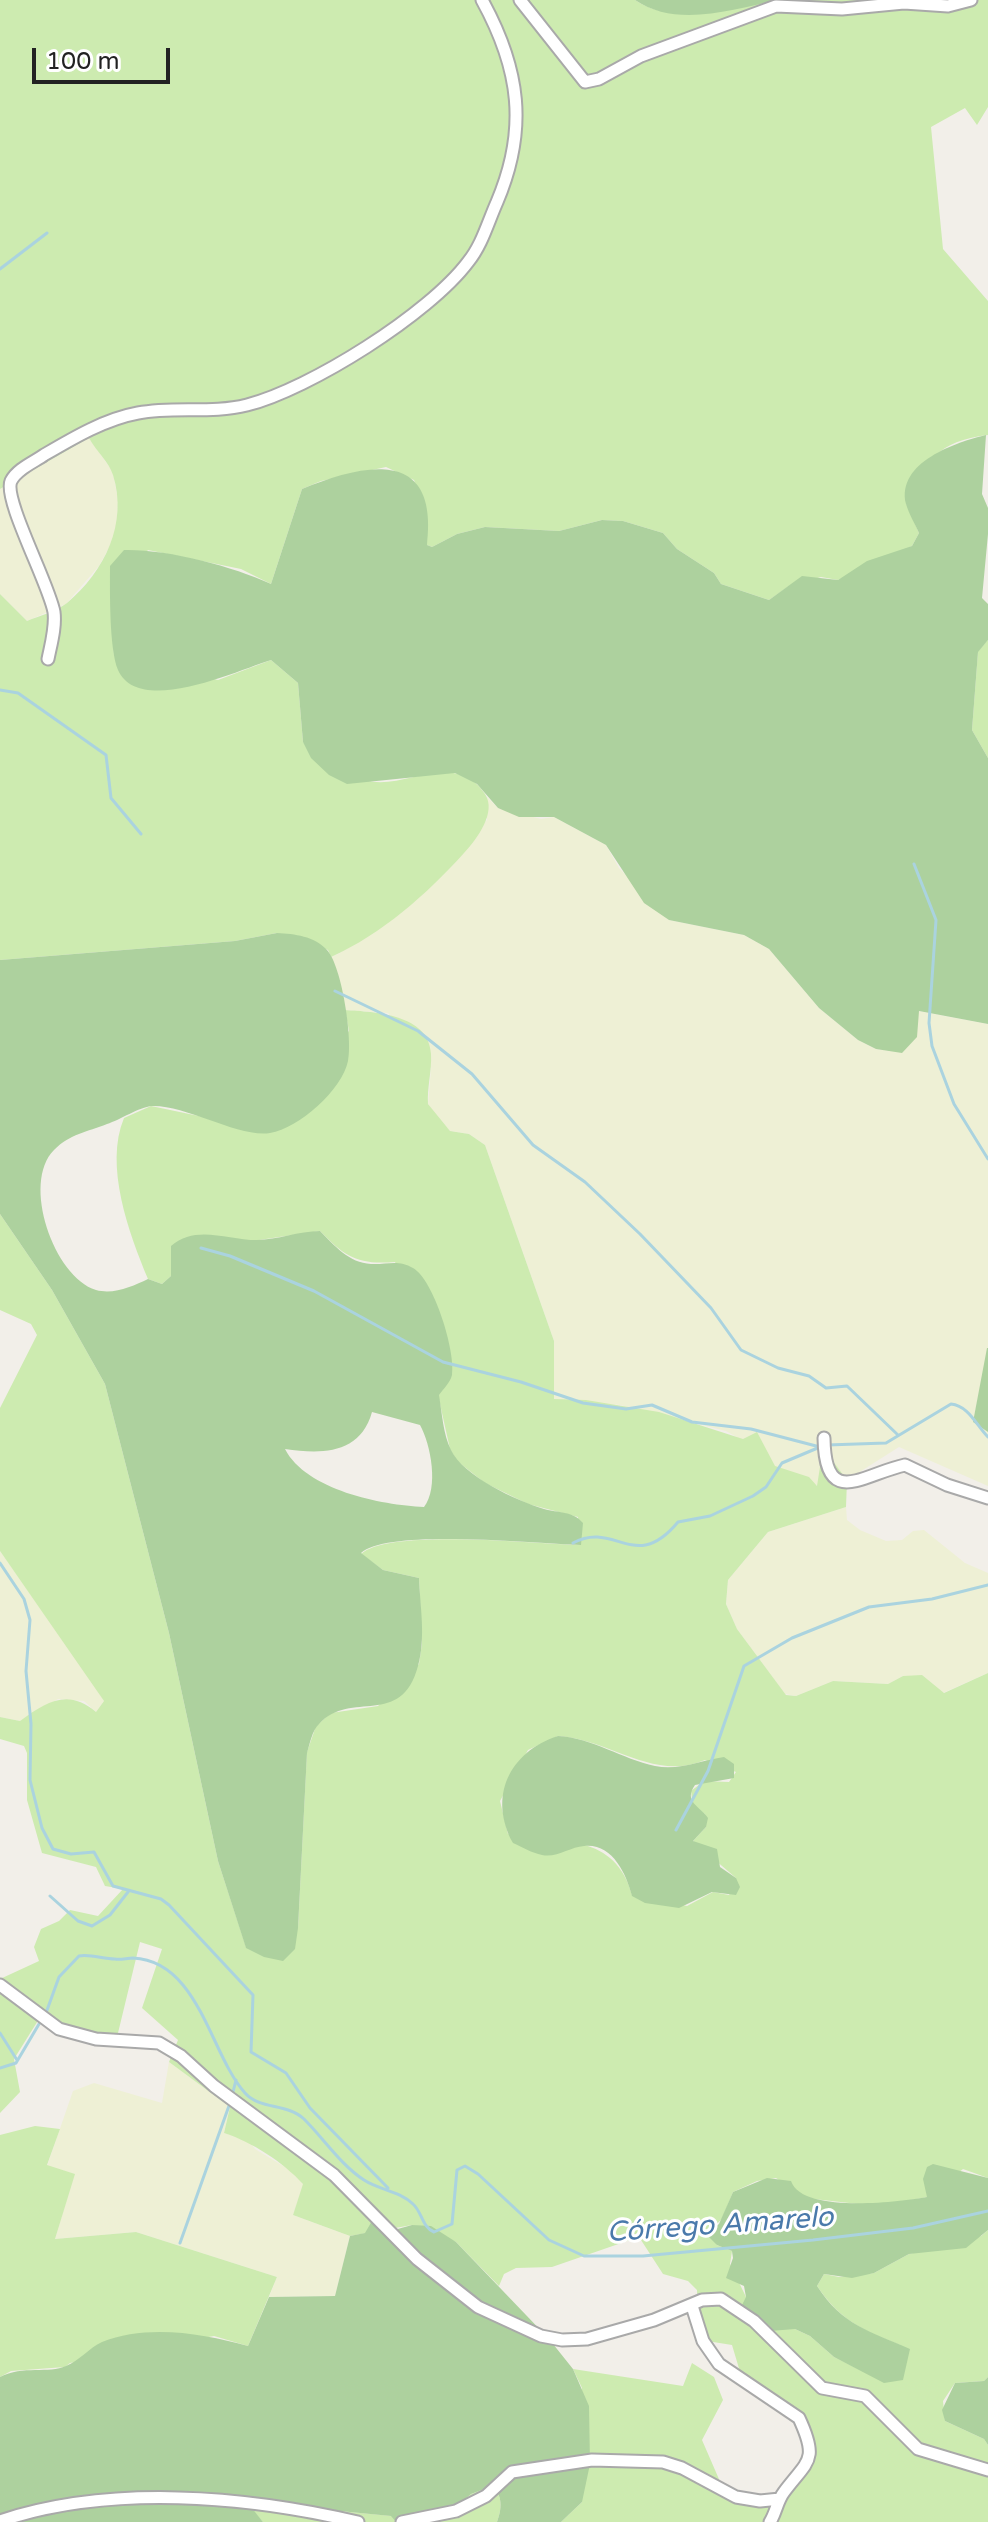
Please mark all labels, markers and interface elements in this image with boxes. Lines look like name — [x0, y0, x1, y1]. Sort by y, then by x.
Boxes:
scale bar — [36, 32, 174, 82]
text: 100 m — [46, 47, 120, 76]
water label: Córrego Amarelo — [606, 2201, 834, 2251]

